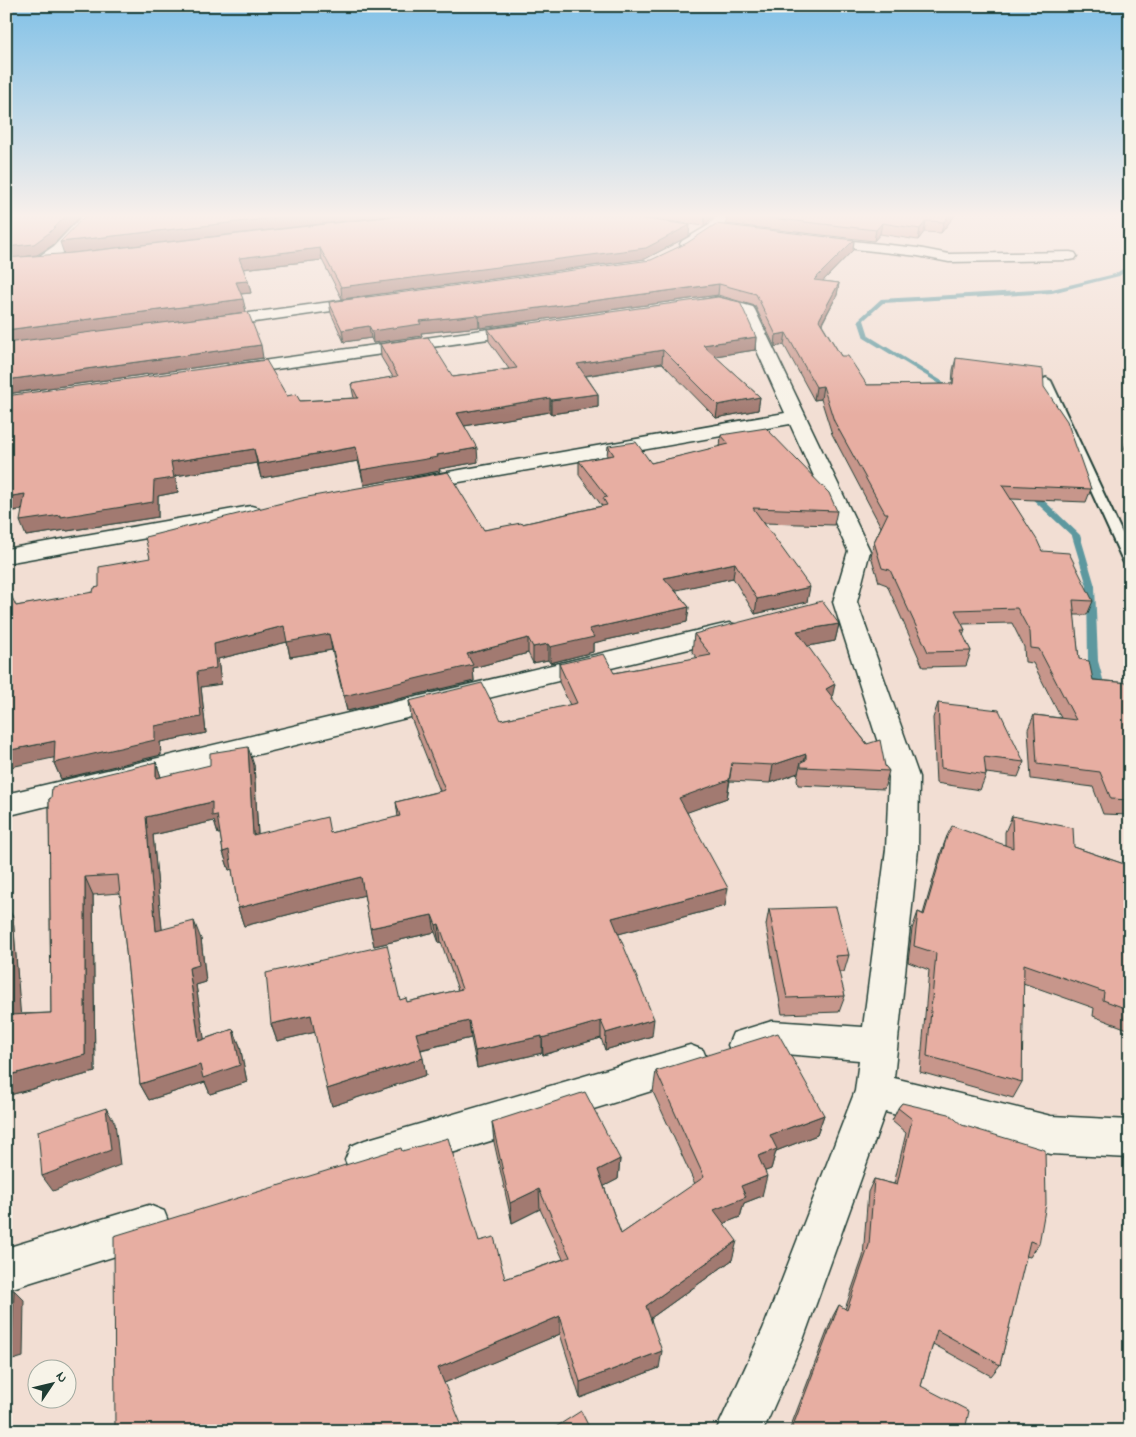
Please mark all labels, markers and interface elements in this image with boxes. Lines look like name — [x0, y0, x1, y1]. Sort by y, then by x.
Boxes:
north arrow — [28, 1360, 78, 1410]
text: N — [50, 1368, 73, 1387]

